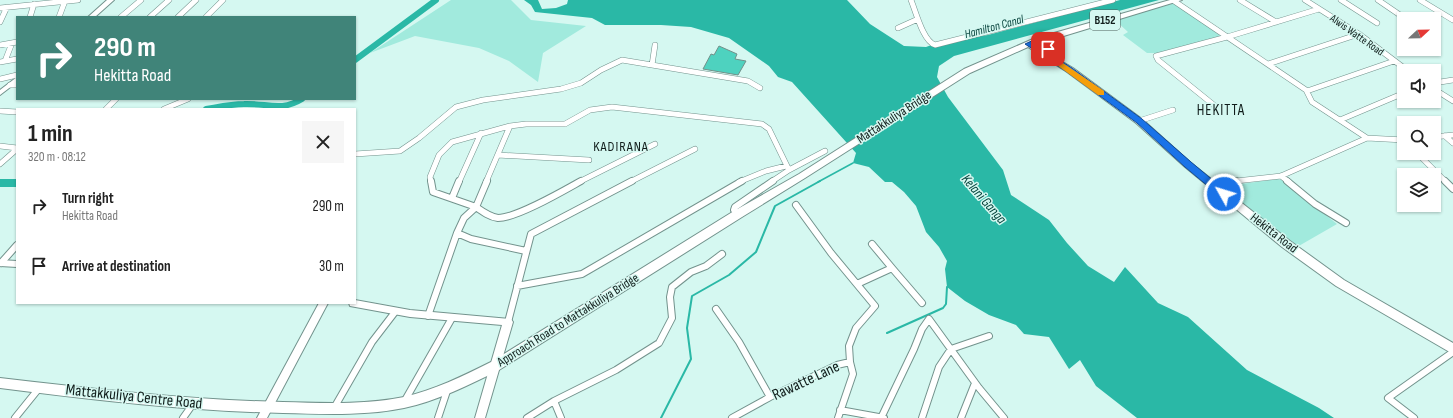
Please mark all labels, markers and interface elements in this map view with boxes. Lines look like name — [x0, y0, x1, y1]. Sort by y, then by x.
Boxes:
road number: B152 — [1090, 10, 1120, 30]
street label: Alwis Watte Road — [1327, 11, 1387, 59]
water label: Hamilton Canal — [963, 12, 1026, 42]
north arrow — [1397, 12, 1441, 56]
map controls — [1397, 12, 1441, 212]
text: 290 m — [94, 31, 156, 64]
icon: right — [28, 32, 80, 84]
pin — [1031, 32, 1065, 66]
icon: arrive — [1037, 38, 1059, 60]
button: sound — [1397, 64, 1441, 108]
text: Hekitta Road — [94, 65, 171, 86]
street label: Mattakkuliya Bridge — [854, 87, 934, 147]
district label: HEKITTA — [1197, 101, 1245, 120]
button: search — [1397, 116, 1441, 160]
text: 1 min — [28, 119, 73, 148]
button: close — [302, 121, 344, 163]
district label: KADIRANA — [593, 138, 649, 155]
text: 320 m · 08:12 — [28, 149, 86, 165]
button: layers — [1397, 168, 1441, 212]
water label: Kelani Ganga — [958, 171, 1010, 227]
position arrow — [1203, 173, 1245, 215]
text: Turn right — [62, 189, 114, 208]
icon: right — [28, 195, 50, 217]
text: 290 m — [312, 197, 344, 216]
text: Hekitta Road — [62, 208, 118, 224]
street label: Hekitta Road — [1247, 210, 1301, 256]
icon: arrive — [28, 255, 50, 277]
text: Arrive at destination — [62, 257, 171, 276]
text: 30 m — [319, 257, 344, 276]
street label: Approach Road to Mattakkuliya Bridge — [493, 270, 642, 371]
street label: Rawatte Lane — [769, 357, 843, 405]
street label: Mattakkuliya Centre Road — [65, 380, 203, 414]

